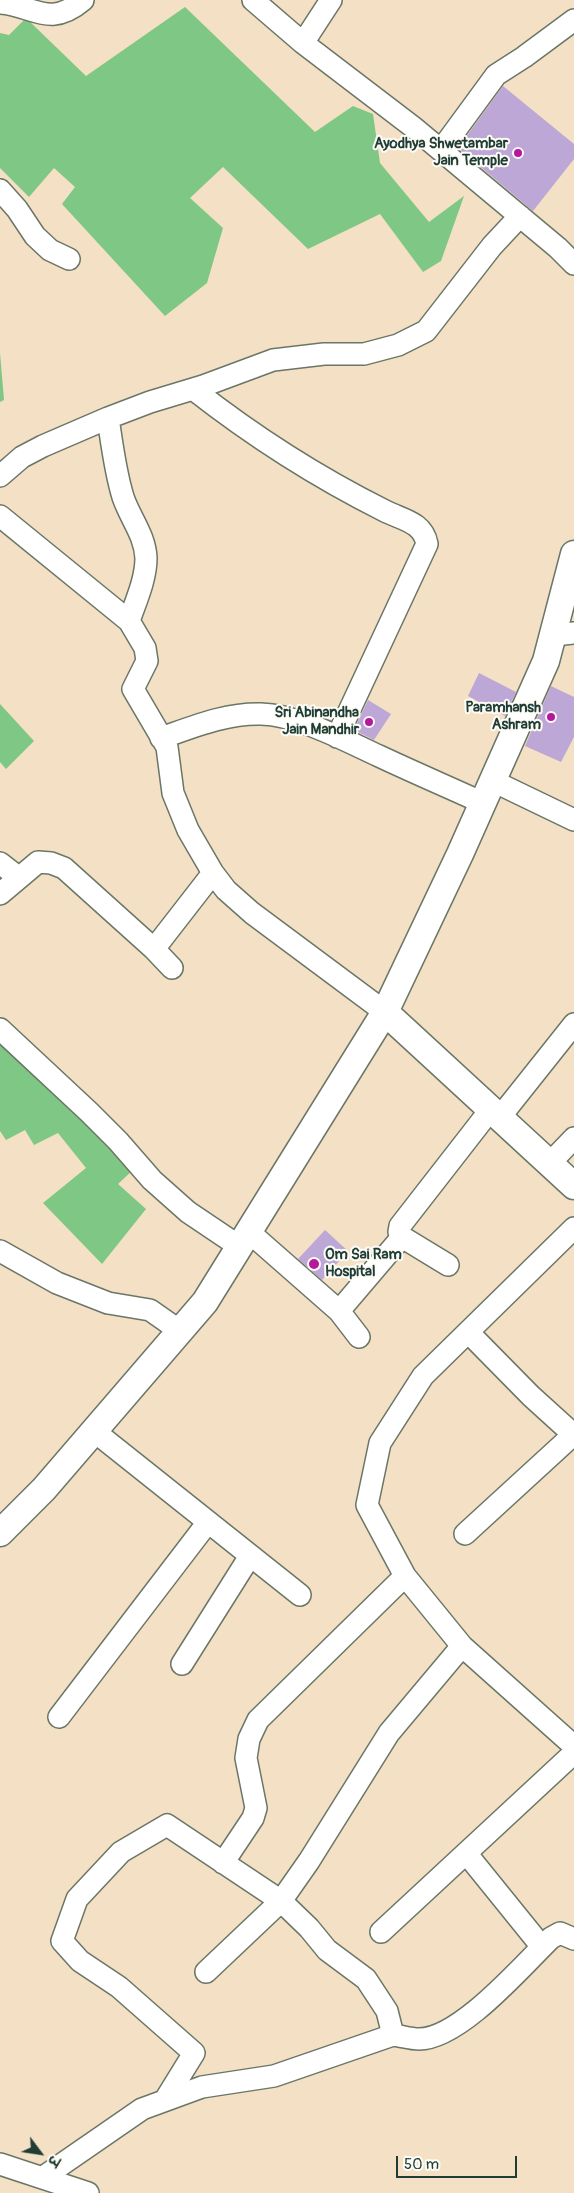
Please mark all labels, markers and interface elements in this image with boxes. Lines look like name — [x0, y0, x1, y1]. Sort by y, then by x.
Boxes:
place label: Ayodhya Shwetambar Jain Temple — [374, 135, 508, 170]
marker: Ayodhya Shwetambar Jain Temple — [512, 147, 524, 159]
place label: Paramhansh Ashram — [465, 699, 541, 734]
place label: Sri Abinandha Jain Mandhir — [274, 704, 359, 739]
marker: Paramhansh Ashram — [545, 711, 557, 723]
marker: Sri Abinandha Jain Mandhir — [363, 716, 375, 728]
place label: Om Sai Ram Hospital — [325, 1246, 402, 1281]
marker: Om Sai Ram Hospital — [307, 1257, 321, 1271]
north arrow — [15, 2128, 65, 2178]
scale bar — [399, 2146, 520, 2178]
text: उ — [44, 2153, 63, 2169]
text: 50 m — [404, 2155, 439, 2174]

